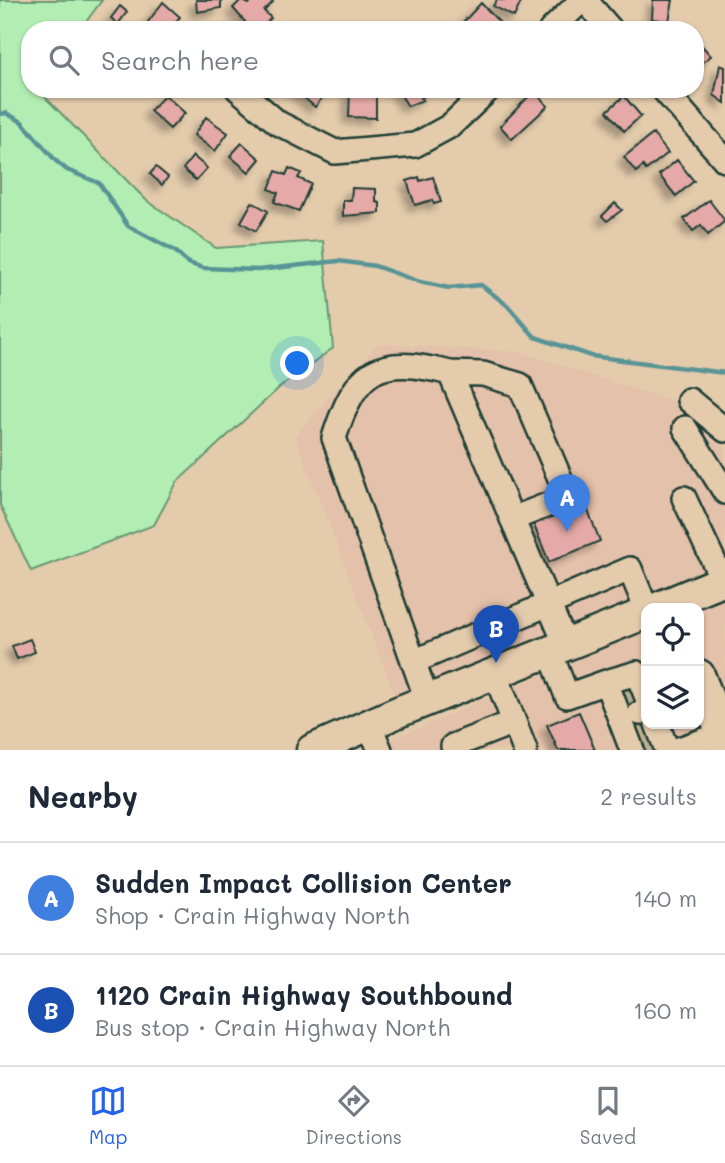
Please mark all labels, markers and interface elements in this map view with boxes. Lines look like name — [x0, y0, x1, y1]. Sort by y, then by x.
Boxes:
search box — [21, 21, 704, 98]
icon: search — [45, 41, 83, 79]
text: Search here — [101, 43, 259, 77]
your location — [280, 346, 314, 380]
pin: A — [544, 474, 590, 532]
map controls — [641, 603, 704, 729]
button: locate — [641, 603, 704, 666]
pin: B — [473, 605, 519, 663]
button: layers — [641, 666, 704, 729]
text: Nearby — [28, 776, 138, 816]
text: 2 results — [600, 781, 697, 811]
text: Sudden Impact Collision Center — [95, 866, 512, 900]
text: A — [43, 883, 59, 913]
text: 140 m — [633, 883, 697, 913]
text: Shop · Crain Highway North — [95, 900, 409, 930]
text: 1120 Crain Highway Southbound — [95, 978, 512, 1012]
text: B — [43, 995, 59, 1025]
text: 160 m — [633, 995, 697, 1025]
text: Bus stop · Crain Highway North — [95, 1012, 450, 1042]
tab: Map — [89, 1082, 128, 1149]
tab: Directions — [305, 1082, 402, 1149]
tab: Saved — [580, 1082, 636, 1149]

